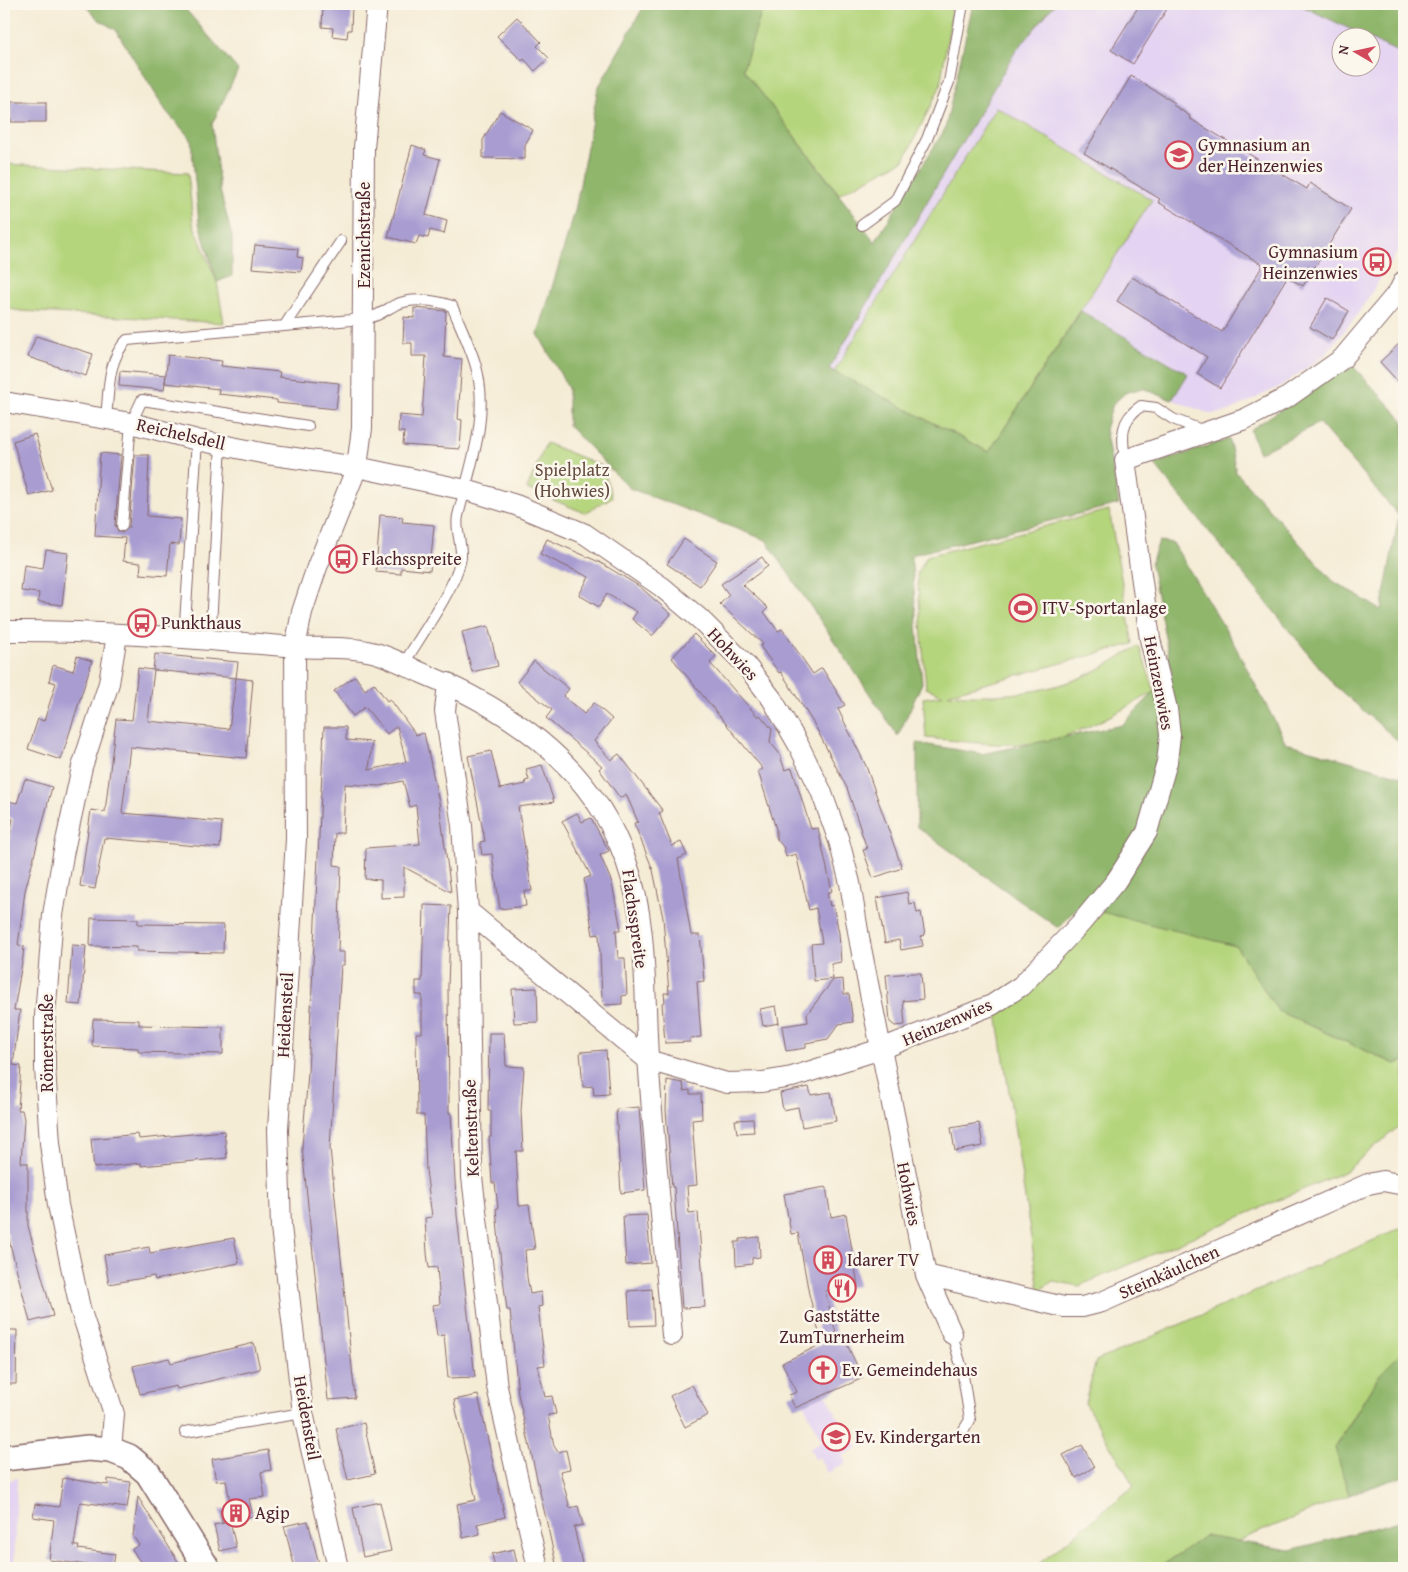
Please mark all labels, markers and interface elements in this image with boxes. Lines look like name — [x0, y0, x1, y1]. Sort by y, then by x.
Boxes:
north arrow — [1330, 28, 1380, 78]
text: N — [1333, 43, 1354, 56]
place label: Gymnasium an der Heinzenwies — [1198, 131, 1323, 179]
school or university icon: Gymnasium an der Heinzenwies — [1164, 140, 1194, 170]
street label: Ezenichstraße — [350, 182, 377, 288]
place label: Gymnasium Heinzenwies — [1263, 238, 1358, 286]
bus stop icon: Gymnasium Heinzenwies — [1362, 247, 1392, 277]
street label: Reichelsdell — [134, 410, 228, 457]
park label: Spielplatz (Hohwies) — [534, 456, 610, 504]
bus stop icon: Flachsspreite — [328, 544, 358, 574]
place label: Flachsspreite — [362, 545, 462, 572]
sports icon: ITV-Sportanlage — [1008, 593, 1038, 623]
place label: ITV-Sportanlage — [1042, 594, 1167, 621]
bus stop icon: Punkthaus — [127, 608, 157, 638]
place label: Punkthaus — [161, 609, 242, 636]
street label: Hohwies — [701, 621, 765, 687]
street label: Heinzenwies — [1137, 634, 1182, 732]
street label: Flachsspreite — [615, 868, 656, 970]
street label: Heidensteil — [269, 971, 300, 1058]
street label: Heinzenwies — [898, 990, 996, 1053]
street label: Römerstraße — [33, 994, 60, 1092]
street label: Keltenstraße — [455, 1079, 486, 1177]
street label: Hohwies — [890, 1160, 929, 1228]
street label: Steinkäulchen — [1114, 1237, 1223, 1306]
building icon: Idarer TV — [813, 1245, 843, 1275]
place label: Idarer TV — [847, 1246, 920, 1273]
restaurant icon: Gaststätte ZumTurnerheim — [827, 1273, 857, 1303]
place label: Gaststätte ZumTurnerheim — [779, 1302, 905, 1350]
church icon: Ev. Gemeindehaus — [808, 1355, 838, 1385]
place label: Ev. Gemeindehaus — [842, 1356, 978, 1383]
street label: Heidensteil — [287, 1373, 328, 1462]
school or university icon: Ev. Kindergarten — [821, 1422, 851, 1452]
place label: Ev. Kindergarten — [855, 1423, 981, 1450]
building icon: Agip — [221, 1498, 251, 1528]
place label: Agip — [255, 1499, 290, 1526]

